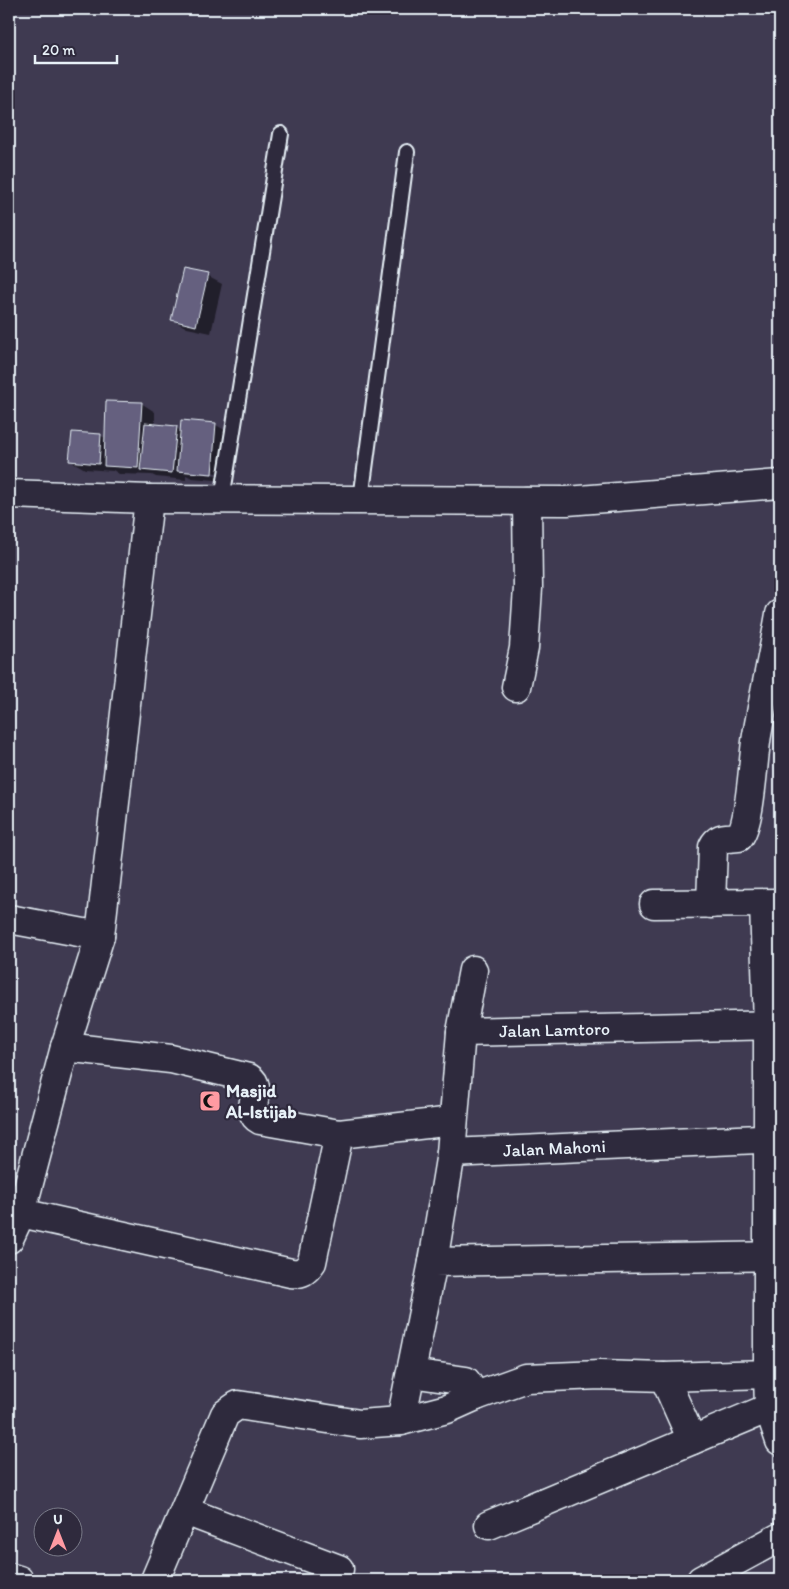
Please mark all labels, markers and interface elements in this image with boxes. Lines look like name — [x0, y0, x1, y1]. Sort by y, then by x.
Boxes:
scale bar — [35, 32, 118, 64]
text: 20 m — [42, 41, 76, 59]
street label: Jalan Lamtoro — [499, 1018, 610, 1042]
place label: Masjid Al-Istijab — [225, 1080, 297, 1123]
mosque icon: Masjid Al-Istijab — [198, 1089, 222, 1113]
street label: Jalan Mahoni — [503, 1135, 606, 1162]
north arrow — [32, 1506, 82, 1556]
text: U — [53, 1511, 63, 1528]

